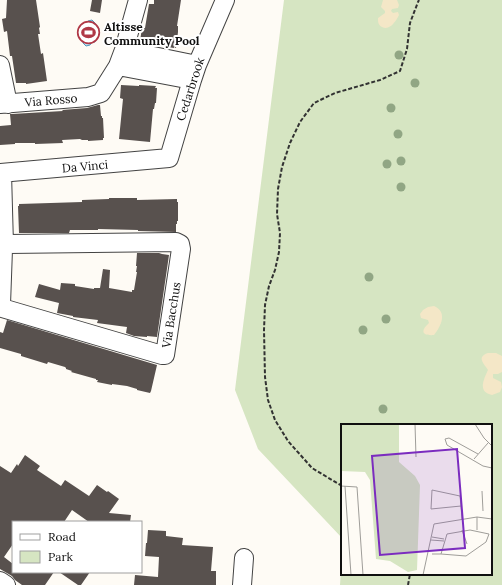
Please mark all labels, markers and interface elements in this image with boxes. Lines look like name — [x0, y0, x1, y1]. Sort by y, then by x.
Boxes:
place label: Altisse Community Pool — [104, 19, 200, 48]
sports icon: Altisse Community Pool — [76, 20, 102, 46]
street label: Cedarbrook — [173, 55, 207, 123]
street label: Via Rosso — [23, 90, 78, 110]
street label: Da Vinci — [61, 157, 109, 175]
street label: Via Bacchus — [158, 280, 184, 350]
inset map — [341, 424, 492, 575]
legend — [12, 521, 142, 573]
text: Road — [48, 529, 76, 544]
text: Park — [48, 549, 74, 564]

